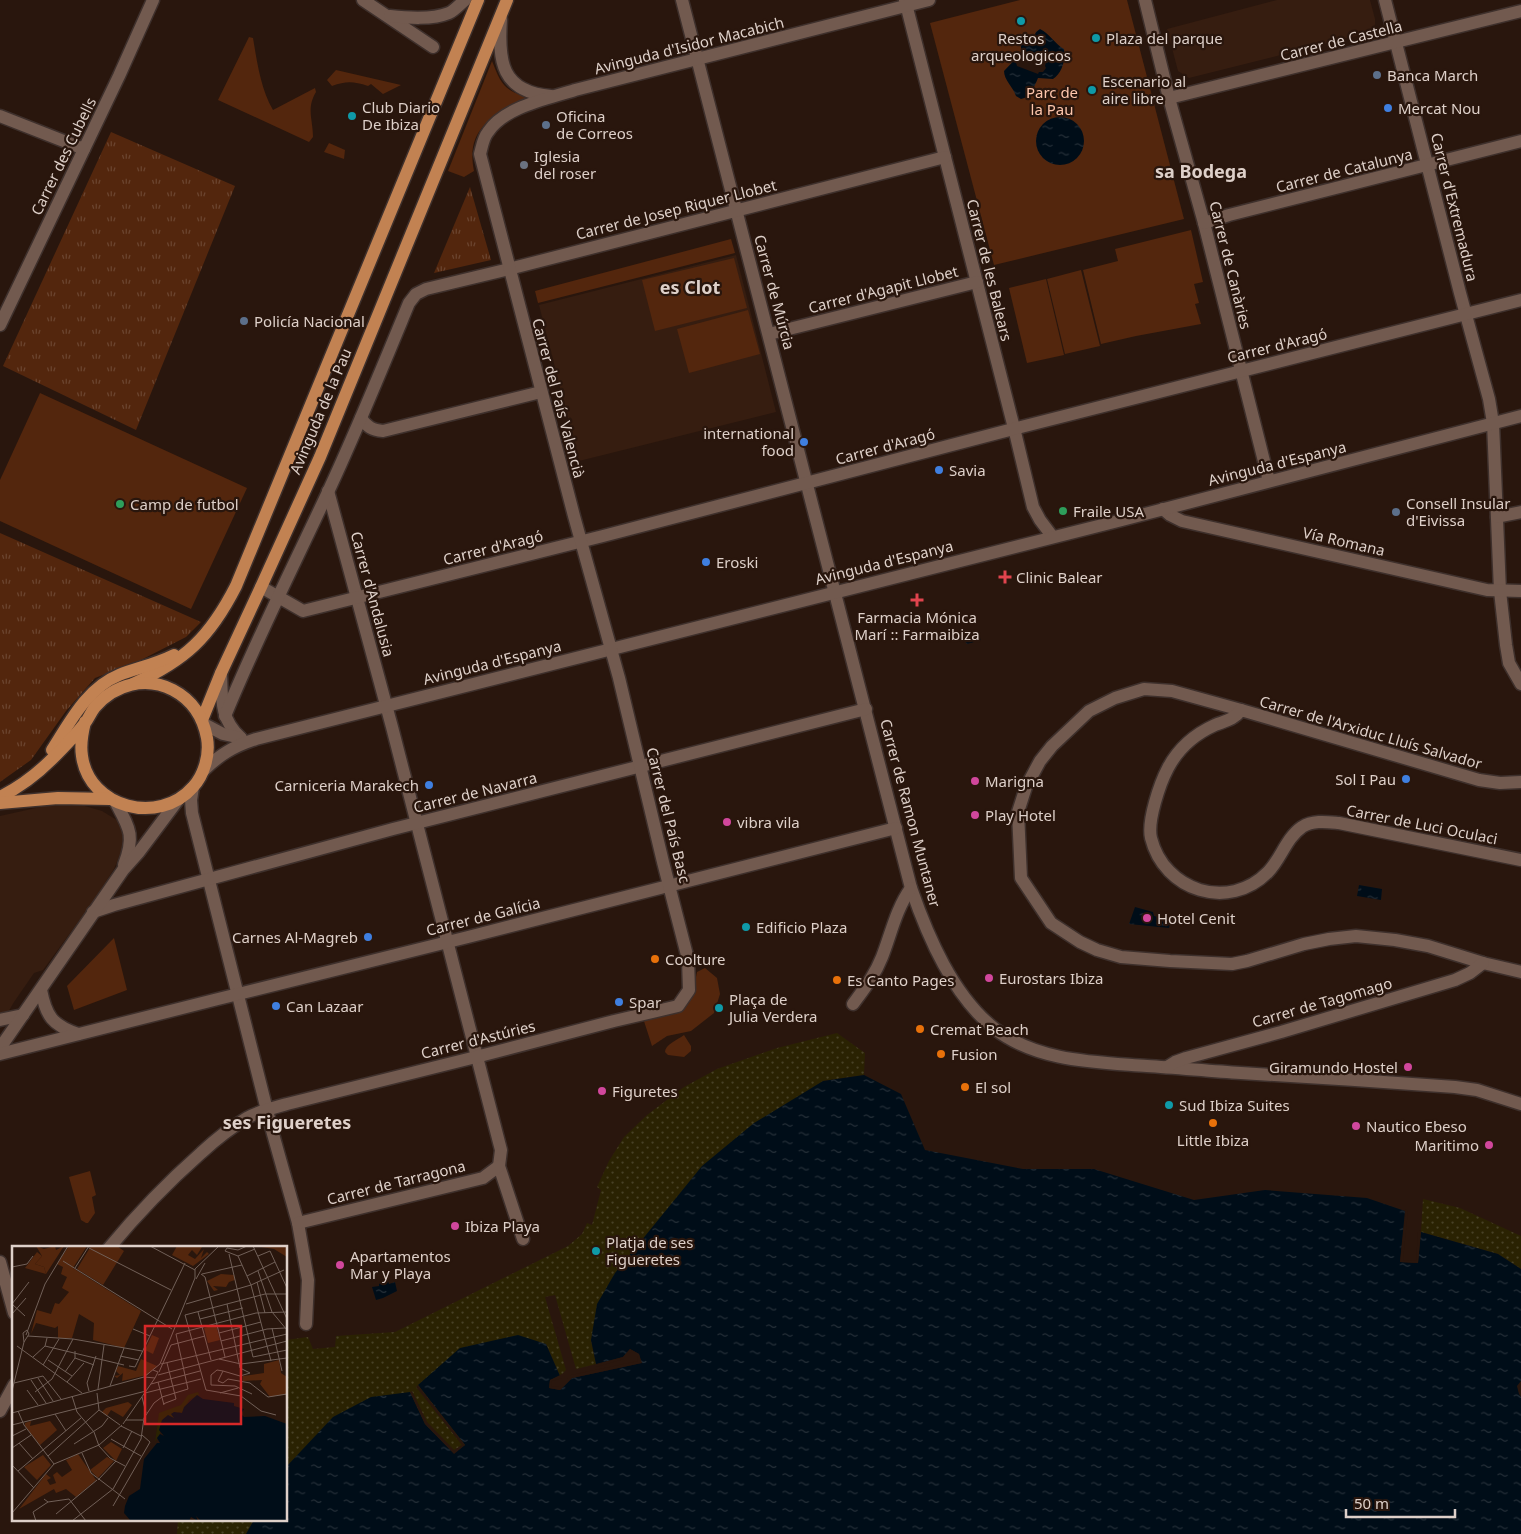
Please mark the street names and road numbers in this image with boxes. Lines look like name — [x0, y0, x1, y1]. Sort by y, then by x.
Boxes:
street label: Avinguda d'Isidor Macabich — [592, 12, 786, 78]
street label: Carrer de Castella — [1278, 15, 1404, 65]
street label: Carrer des Cubells — [26, 94, 100, 218]
street label: Carrer d'Extremadura — [1427, 131, 1483, 283]
street label: Carrer de Catalunya — [1274, 143, 1414, 197]
street label: Carrer de Josep Riquer Llobet — [574, 174, 779, 244]
street label: Carrer de les Balears — [963, 197, 1017, 343]
street label: Carrer de Canàries — [1205, 199, 1257, 331]
street label: Carrer de Múrcia — [750, 232, 800, 352]
street label: Carrer d'Agapit Llobet — [806, 261, 961, 317]
street label: Carrer del País Valencià — [528, 316, 590, 480]
street label: Carrer d'Aragó — [1225, 323, 1329, 367]
street label: Avinguda de la Pau — [284, 345, 356, 477]
street label: Carrer d'Aragó — [833, 423, 937, 469]
street label: Avinguda d'Espanya — [1206, 436, 1348, 490]
street label: Vía Romana — [1301, 522, 1387, 560]
street label: Carrer d'Aragó — [441, 525, 545, 569]
street label: Carrer d'Andalusia — [347, 529, 399, 659]
street label: Avinguda d'Espanya — [813, 535, 955, 589]
street label: Avinguda d'Espanya — [421, 635, 563, 689]
street label: Carrer de l'Arxiduc Lluís Salvador — [1257, 691, 1485, 773]
street label: Carrer de Ramon Muntaner — [876, 717, 946, 909]
street label: Carrer del País Basc — [642, 745, 696, 885]
street label: Carrer de Navarra — [411, 767, 539, 817]
street label: Carrer de Luci Oculaci — [1345, 800, 1499, 848]
street label: Carrer de Galícia — [424, 892, 542, 940]
street label: Carrer de Tagomago — [1250, 972, 1394, 1032]
street label: Carrer d'Astúries — [419, 1015, 537, 1063]
street label: Carrer de Tarragona — [325, 1155, 467, 1209]

